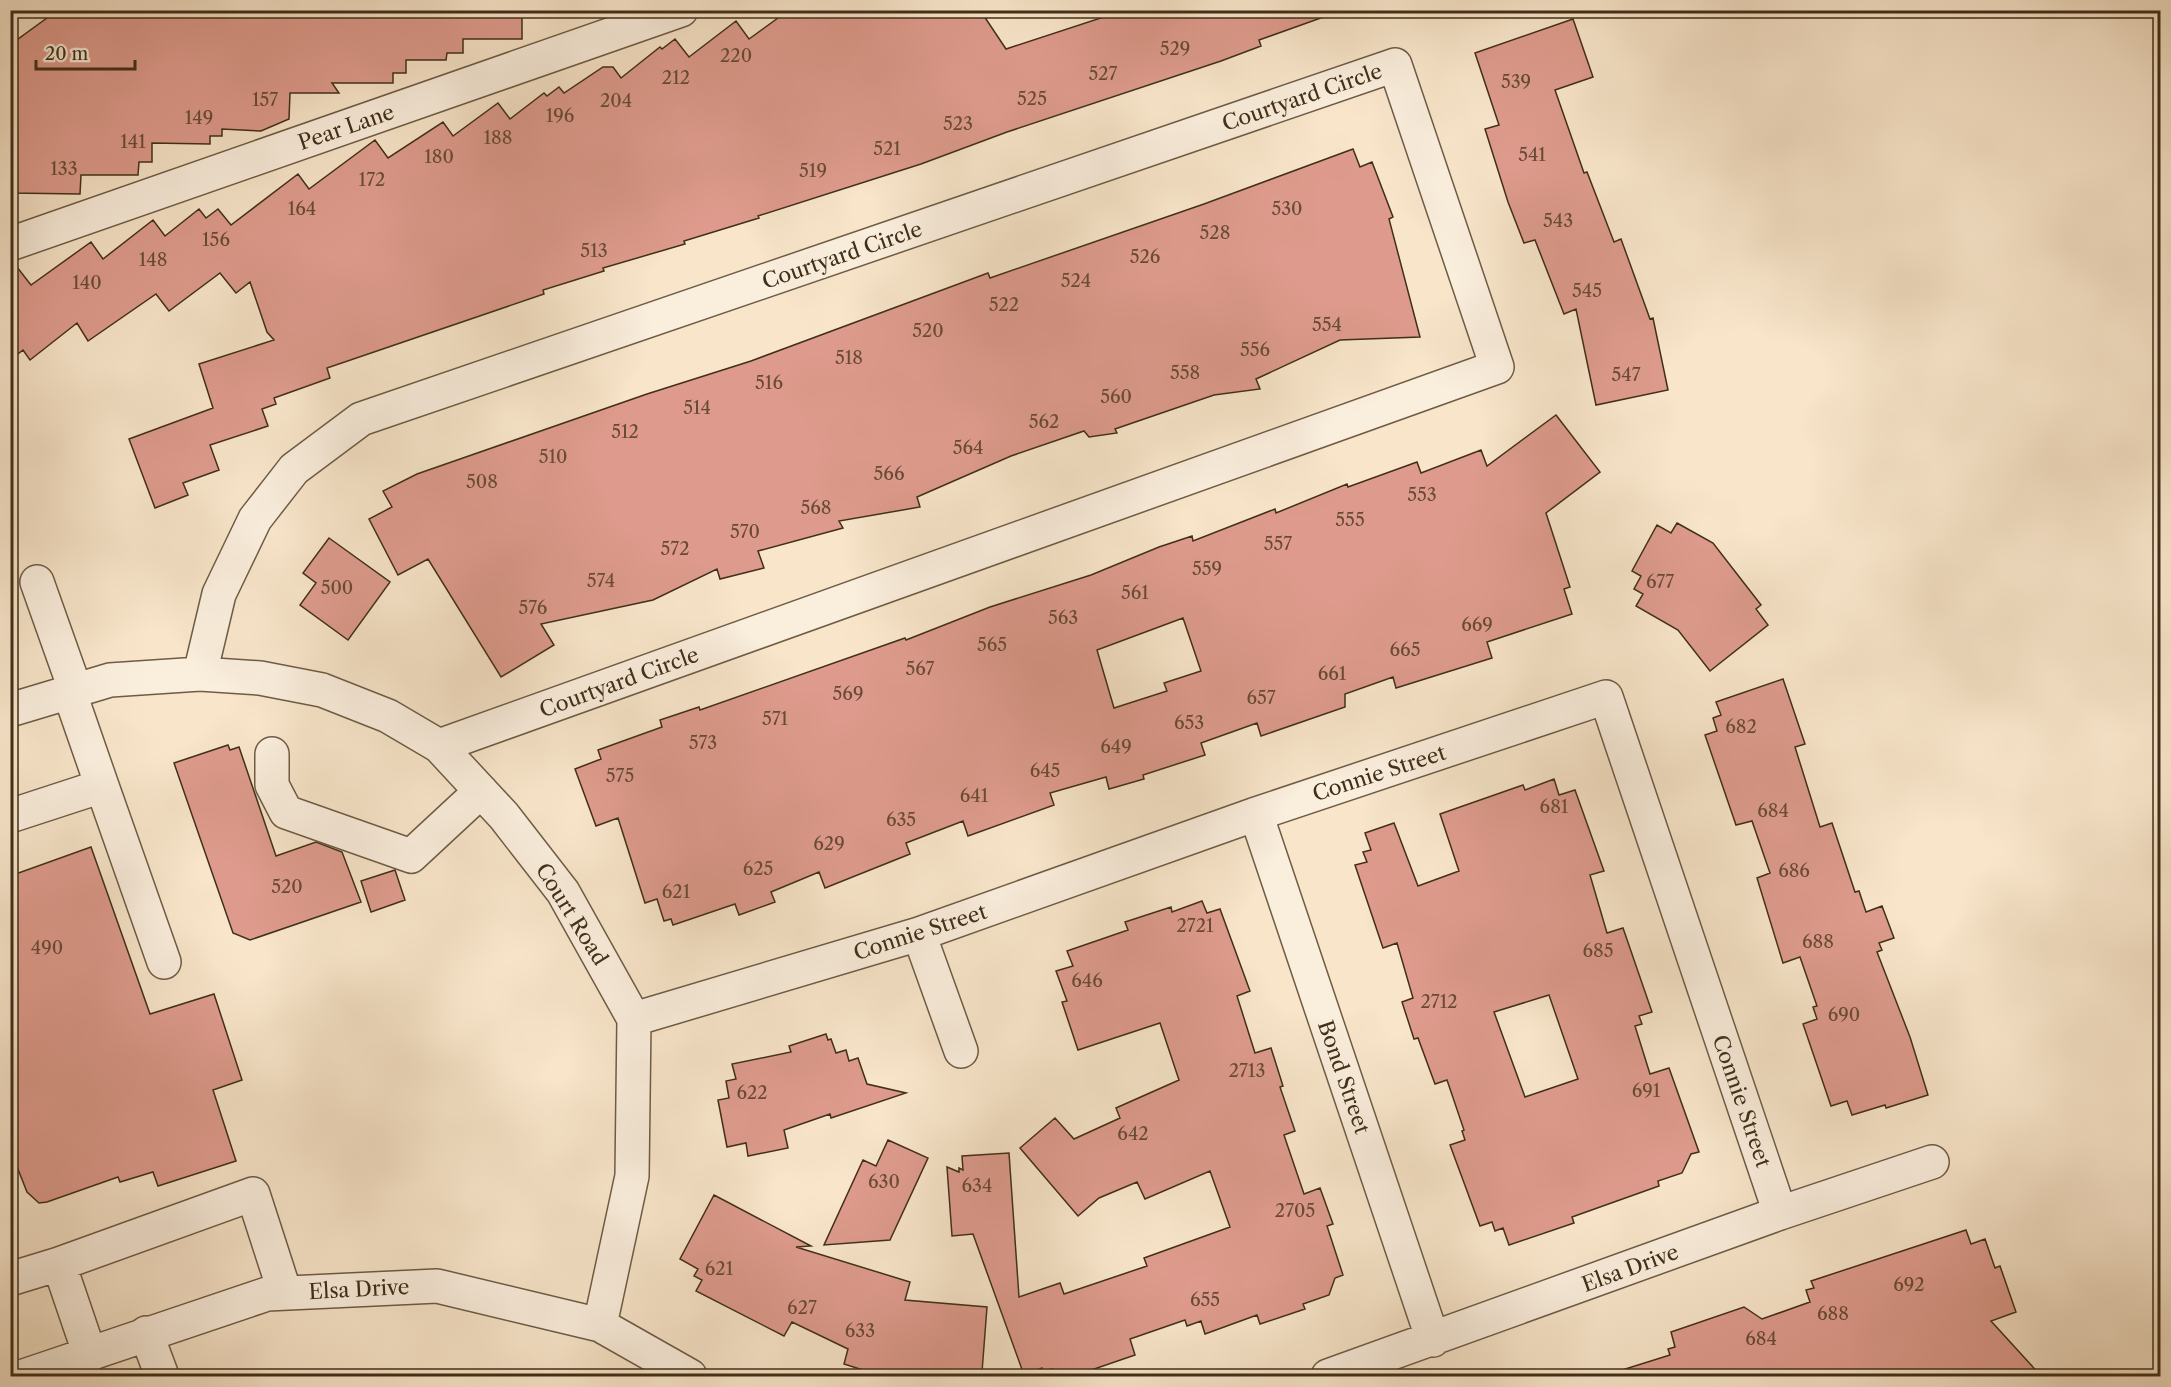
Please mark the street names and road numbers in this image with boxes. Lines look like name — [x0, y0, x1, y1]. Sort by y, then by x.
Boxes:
street label: Courtyard Circle — [1219, 58, 1385, 136]
street label: Pear Lane — [295, 99, 397, 155]
street label: Courtyard Circle — [759, 216, 925, 294]
street label: Courtyard Circle — [536, 642, 702, 722]
street label: Connie Street — [1309, 740, 1449, 806]
street label: Court Road — [531, 858, 613, 970]
street label: Connie Street — [850, 899, 990, 965]
street label: Bond Street — [1313, 1017, 1375, 1138]
street label: Connie Street — [1708, 1031, 1777, 1171]
street label: Elsa Drive — [1578, 1239, 1682, 1297]
street label: Elsa Drive — [308, 1274, 410, 1304]

